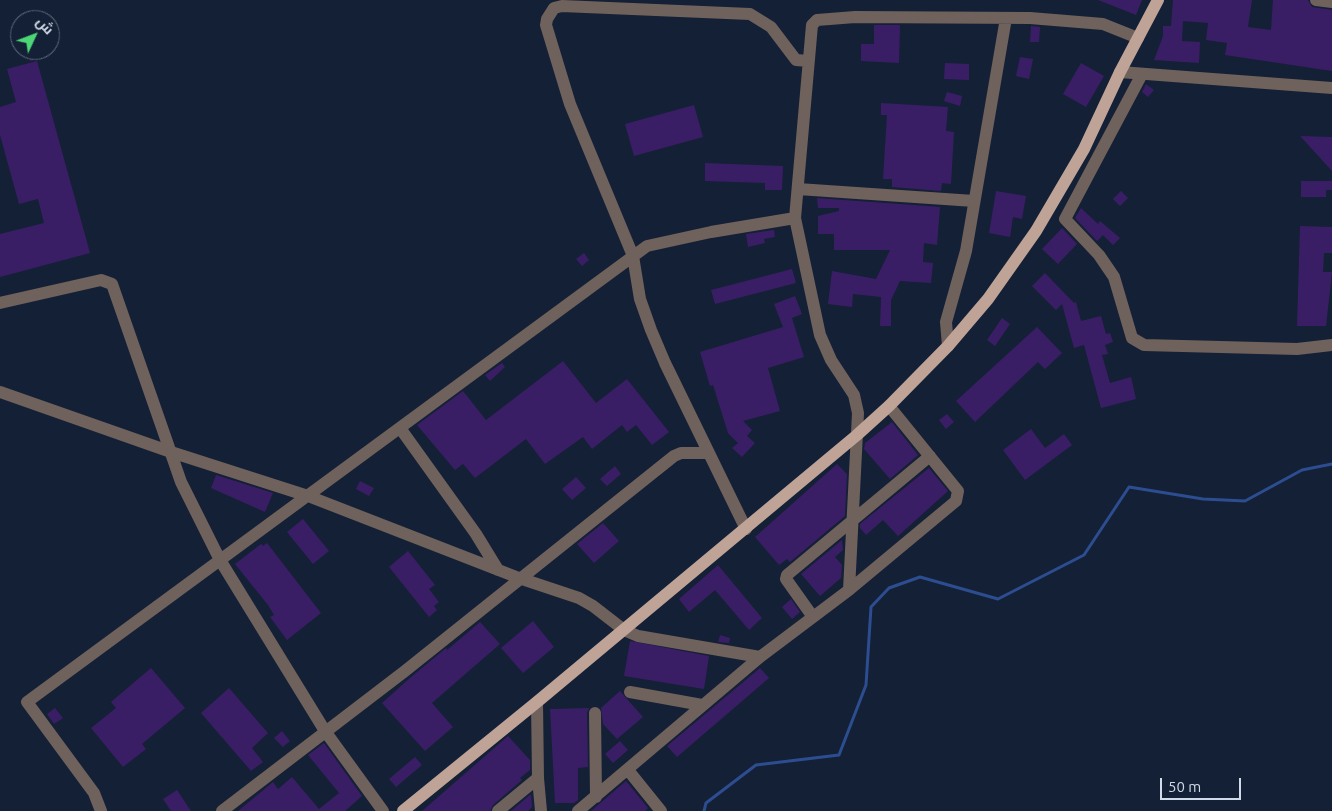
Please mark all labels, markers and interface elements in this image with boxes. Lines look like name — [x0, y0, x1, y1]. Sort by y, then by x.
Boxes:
north arrow — [10, 10, 60, 60]
text: ش — [33, 13, 57, 37]
scale bar — [1162, 768, 1243, 800]
text: 50 m — [1168, 778, 1201, 795]

